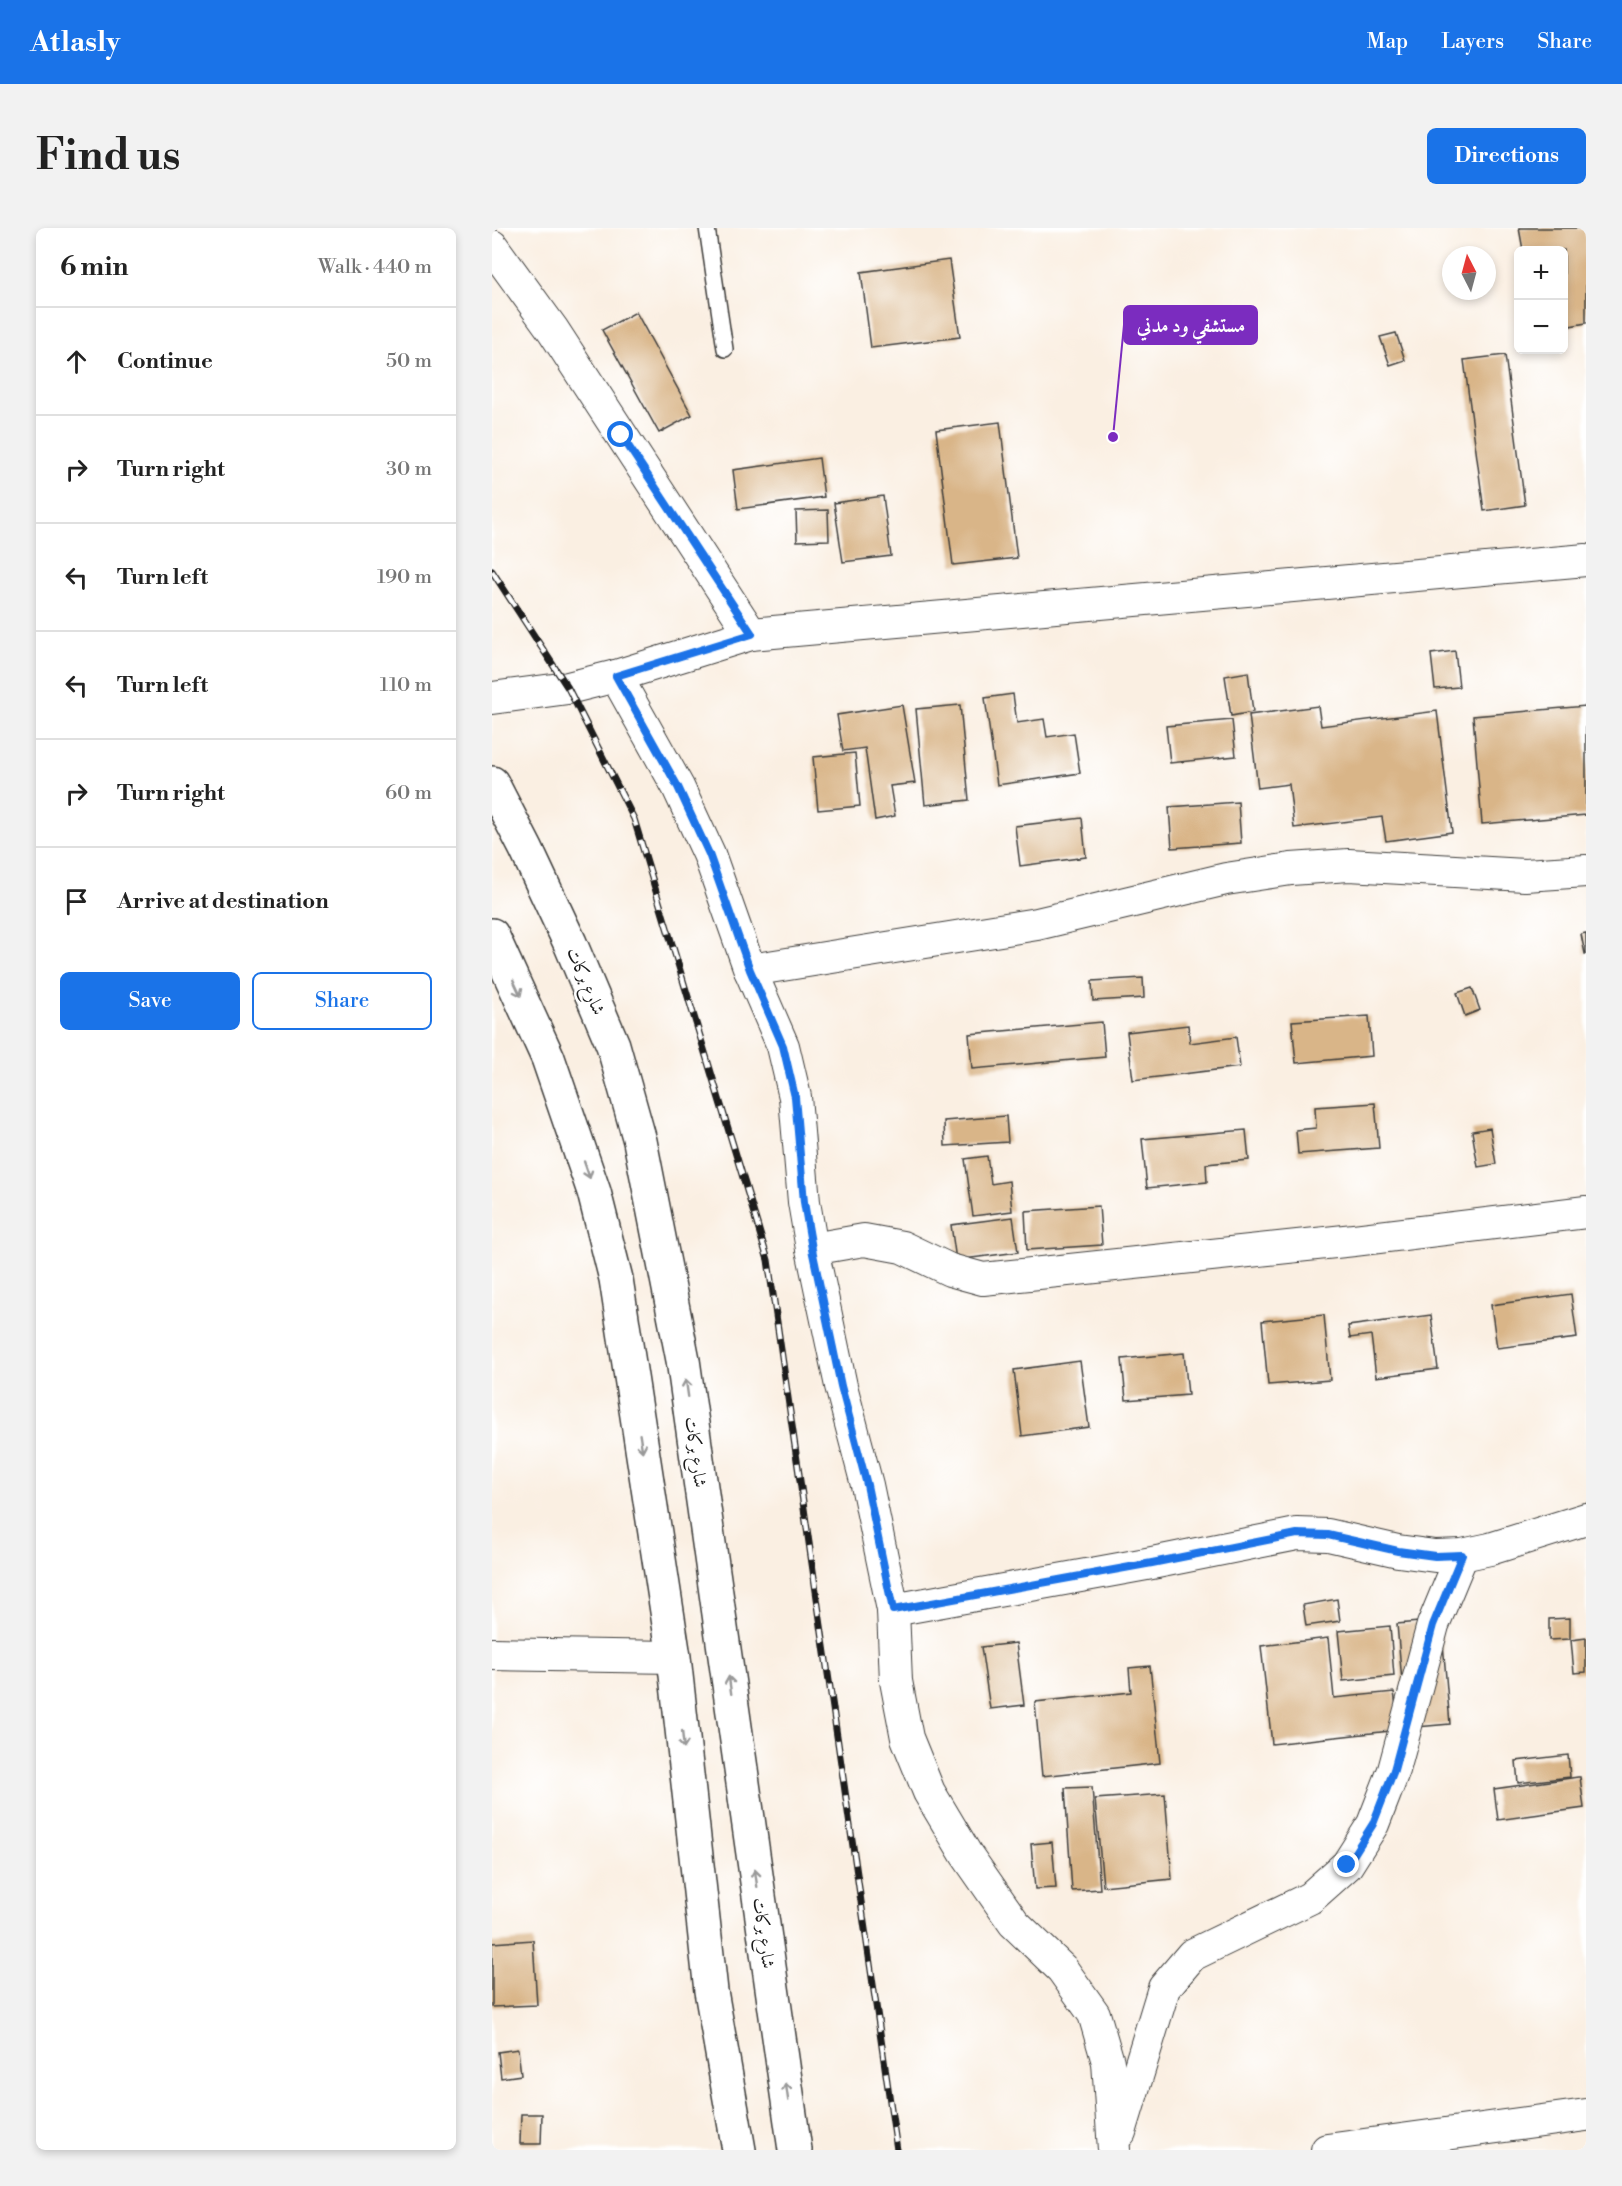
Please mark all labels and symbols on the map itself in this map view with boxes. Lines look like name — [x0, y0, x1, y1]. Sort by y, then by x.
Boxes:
north arrow — [1442, 246, 1496, 300]
callout: مستشفي ود مدني — [1124, 306, 1257, 344]
text: مستشفي ود مدني — [1136, 314, 1245, 345]
route start — [607, 421, 633, 447]
street label: شارع بركات — [558, 944, 610, 1020]
one-way arrow — [511, 979, 523, 997]
one-way arrow — [582, 1160, 593, 1179]
one-way arrow — [681, 1379, 692, 1399]
street label: شارع بركات — [676, 1415, 712, 1489]
one-way arrow — [636, 1433, 647, 1453]
one-way arrow — [724, 1676, 735, 1695]
one-way arrow — [678, 1730, 689, 1750]
route end — [1333, 1851, 1359, 1877]
one-way arrow — [751, 1869, 762, 1889]
street label: شارع بركات — [744, 1896, 780, 1970]
one-way arrow — [781, 2083, 792, 2102]

